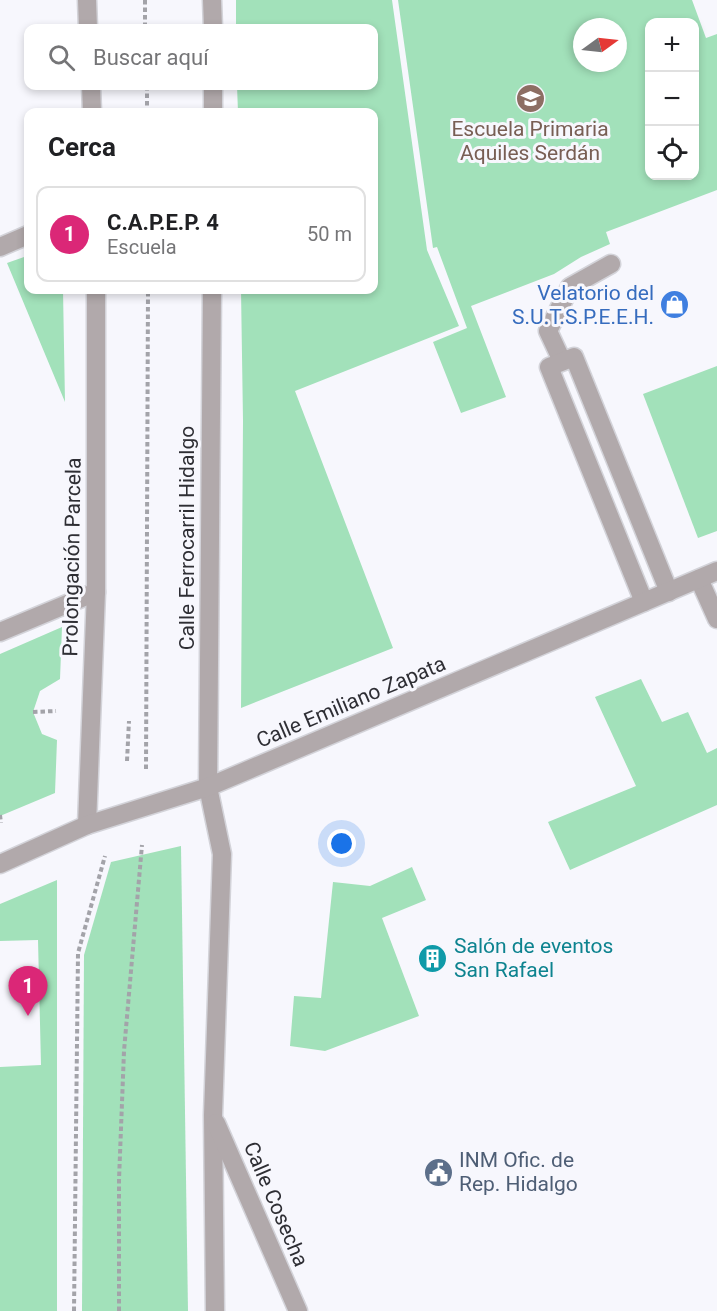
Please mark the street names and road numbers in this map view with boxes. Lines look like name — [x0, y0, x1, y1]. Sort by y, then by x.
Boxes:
street label: Calle Ferrocarril Hidalgo — [175, 426, 199, 650]
street label: Prolongación Parcela — [58, 457, 86, 657]
street label: Calle Emiliano Zapata — [253, 651, 449, 753]
street label: Calle Cosecha — [239, 1138, 313, 1270]

